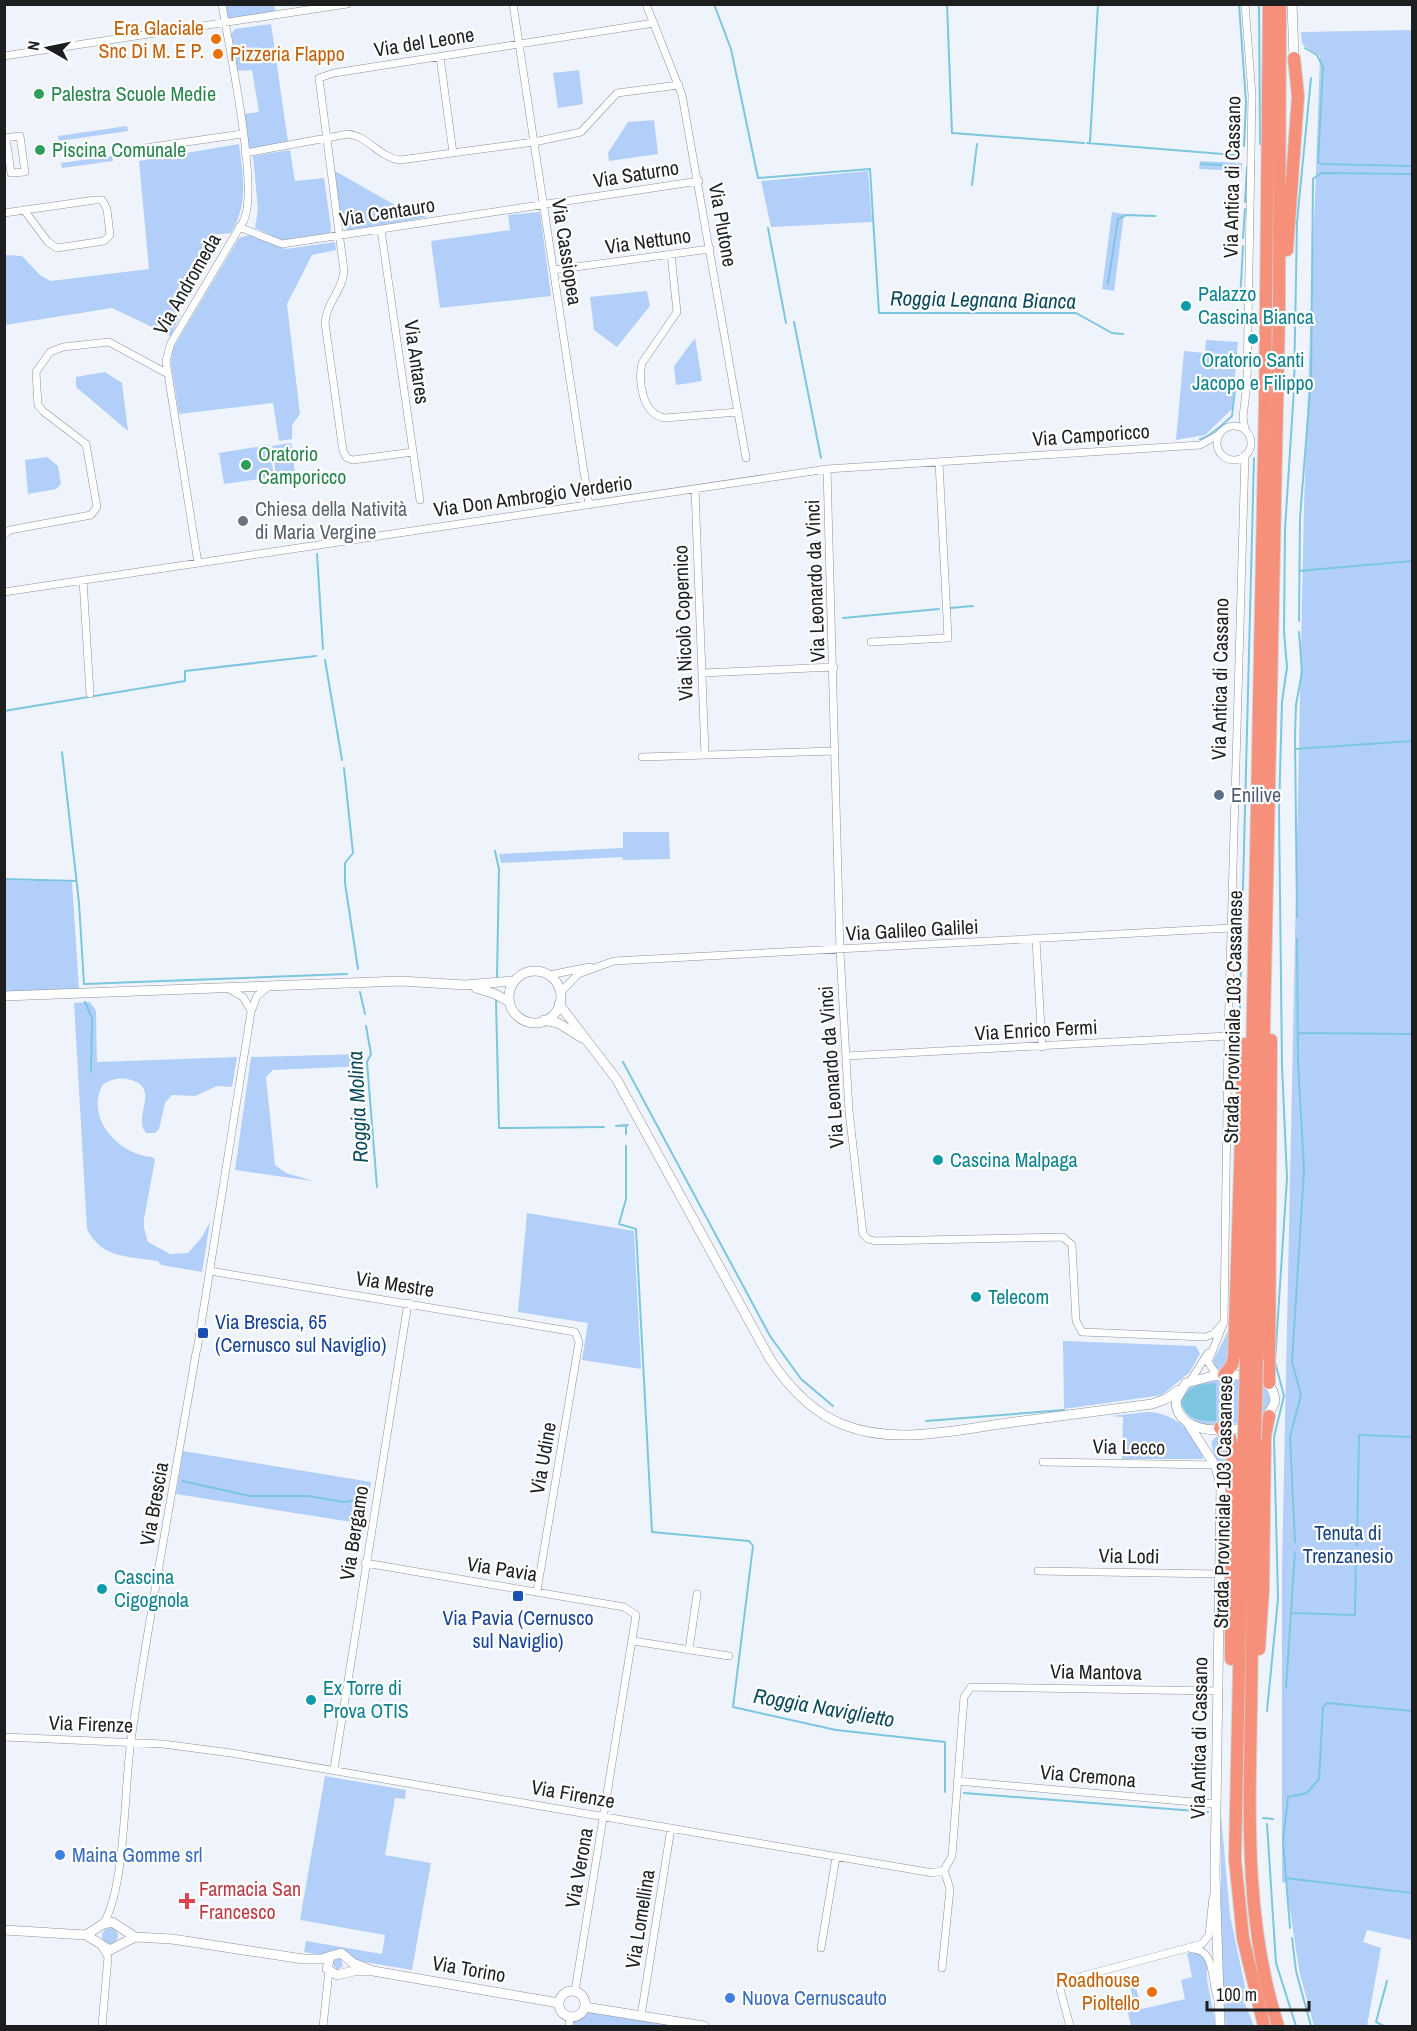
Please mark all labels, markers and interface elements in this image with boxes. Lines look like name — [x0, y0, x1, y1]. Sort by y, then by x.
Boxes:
place label: Era Glaciale Snc Di M. E P. — [99, 14, 204, 64]
north arrow — [18, 18, 78, 78]
street label: Via del Leone — [372, 20, 476, 63]
marker: Era Glaciale Snc Di M. E P. — [209, 32, 223, 46]
text: N — [22, 39, 45, 52]
place label: Pizzeria Flappo — [230, 40, 345, 67]
marker: Pizzeria Flappo — [211, 47, 225, 61]
place label: Palestra Scuole Medie — [51, 80, 216, 107]
marker: Palestra Scuole Medie — [32, 87, 46, 101]
street label: Via Antica di Cassano — [1217, 96, 1246, 258]
place label: Piscina Comunale — [52, 136, 186, 163]
marker: Piscina Comunale — [33, 143, 47, 157]
street label: Via Saturno — [591, 153, 681, 194]
street label: Via Plutone — [703, 181, 744, 269]
street label: Via Centauro — [337, 191, 437, 232]
street label: Via Cassiopea — [546, 197, 589, 307]
street label: Via Nettuno — [603, 221, 693, 260]
street label: Via Andromeda — [147, 228, 226, 339]
place label: Palazzo Cascina Bianca — [1198, 280, 1314, 330]
water label: Roggia Legnana Bianca — [890, 283, 1076, 316]
marker: Palazzo Cascina Bianca — [1179, 299, 1193, 313]
street label: Via Antares — [398, 318, 437, 406]
marker: Oratorio Santi Jacopo e Filippo — [1246, 332, 1260, 346]
place label: Oratorio Santi Jacopo e Filippo — [1192, 346, 1314, 396]
street label: Via Camporicco — [1032, 417, 1150, 452]
place label: Oratorio Camporicco — [258, 440, 346, 490]
marker: Oratorio Camporicco — [239, 458, 253, 472]
street label: Via Don Ambrogio Verderio — [432, 468, 634, 523]
place label: Chiesa della Natività di Maria Vergine — [255, 495, 407, 545]
street label: Via Leonardo da Vinci — [798, 499, 831, 663]
marker: Chiesa della Natività di Maria Vergine — [236, 514, 250, 528]
street label: Via Nicolò Copernico — [666, 545, 699, 701]
street label: Via Antica di Cassano — [1205, 598, 1234, 760]
place label: Enilive — [1231, 781, 1281, 808]
marker: Enilive — [1212, 788, 1226, 802]
street label: Strada Provinciale 103 Cassanese — [1217, 890, 1248, 1144]
street label: Via Galileo Galilei — [845, 913, 979, 946]
street label: Via Leonardo da Vinci — [811, 985, 850, 1149]
street label: Via Enrico Fermi — [974, 1013, 1098, 1046]
water label: Roggia Molina — [340, 1050, 375, 1164]
place label: Cascina Malpaga — [950, 1146, 1078, 1173]
marker: Cascina Malpaga — [931, 1153, 945, 1167]
street label: Via Mestre — [354, 1264, 436, 1303]
place label: Telecom — [988, 1283, 1049, 1310]
marker: Telecom — [969, 1290, 983, 1304]
place label: Via Brescia, 65 (Cernusco sul Naviglio) — [215, 1308, 386, 1358]
marker: Via Brescia, 65 (Cernusco sul Naviglio) — [196, 1326, 210, 1340]
street label: Strada Provinciale 103 Cassanese — [1207, 1375, 1238, 1629]
street label: Via Udine — [523, 1420, 562, 1496]
street label: Via Lecco — [1092, 1432, 1166, 1461]
street label: Via Brescia — [133, 1460, 174, 1548]
street label: Via Bergamo — [333, 1484, 374, 1582]
park label: Tenuta di Trenzanesio — [1303, 1519, 1393, 1569]
street label: Via Lodi — [1098, 1541, 1160, 1570]
street label: Via Pavia — [465, 1550, 539, 1587]
place label: Cascina Cigognola — [114, 1563, 189, 1613]
marker: Cascina Cigognola — [95, 1582, 109, 1596]
marker: Via Pavia (Cernusco sul Naviglio) — [511, 1589, 525, 1603]
place label: Via Pavia (Cernusco sul Naviglio) — [442, 1604, 594, 1654]
street label: Via Mantova — [1050, 1657, 1142, 1686]
street label: Via Antica di Cassano — [1184, 1657, 1213, 1819]
place label: Ex Torre di Prova OTIS — [323, 1674, 409, 1724]
water label: Roggia Naviglietto — [751, 1681, 897, 1734]
marker: Ex Torre di Prova OTIS — [304, 1693, 318, 1707]
street label: Via Firenze — [48, 1709, 134, 1738]
street label: Via Cremona — [1039, 1758, 1137, 1793]
street label: Via Firenze — [529, 1773, 617, 1814]
street label: Via Verona — [558, 1826, 599, 1910]
place label: Maina Gomme srl — [72, 1841, 202, 1868]
marker: Maina Gomme srl — [53, 1848, 67, 1862]
street label: Via Lomellina — [618, 1867, 661, 1970]
place label: Farmacia San Francesco — [199, 1875, 301, 1925]
marker: Farmacia San Francesco — [180, 1894, 194, 1908]
street label: Via Torino — [430, 1949, 508, 1988]
place label: Roadhouse Pioltello — [1056, 1966, 1140, 2016]
scale bar — [1207, 1974, 1309, 2012]
text: 100 m — [1216, 1982, 1257, 2007]
place label: Nuova Cernuscauto — [742, 1984, 887, 2011]
marker: Roadhouse Pioltello — [1145, 1985, 1159, 1999]
marker: Nuova Cernuscauto — [723, 1991, 737, 2005]

